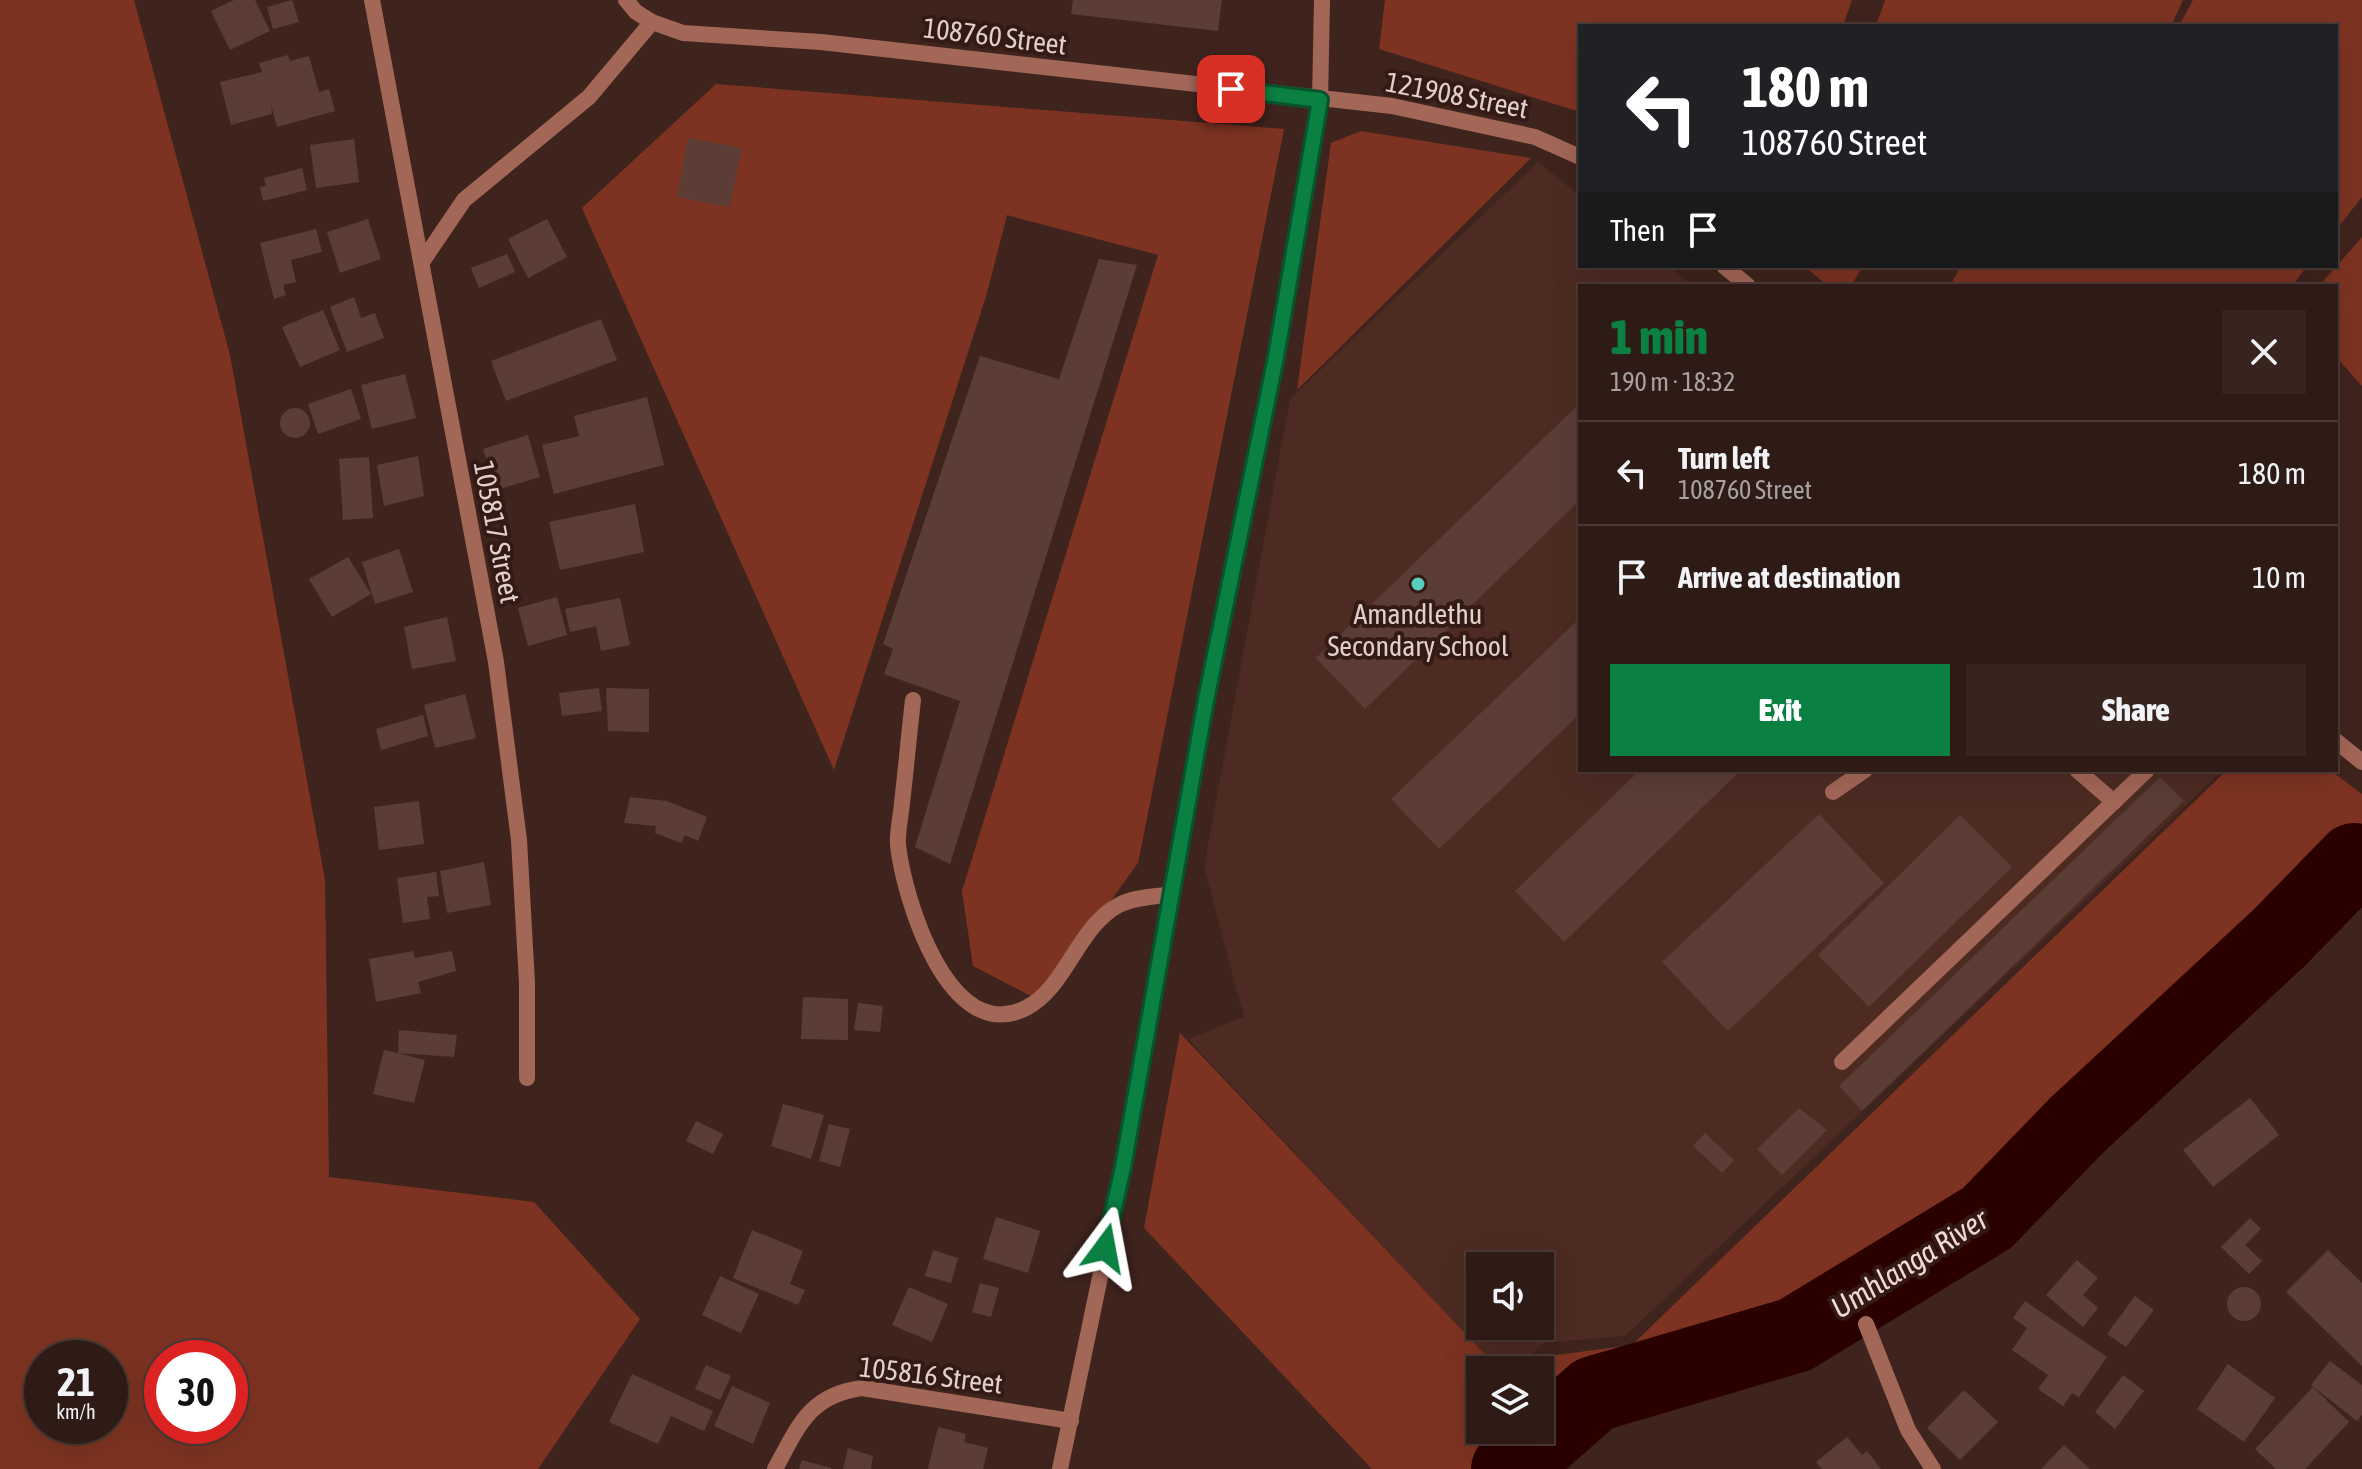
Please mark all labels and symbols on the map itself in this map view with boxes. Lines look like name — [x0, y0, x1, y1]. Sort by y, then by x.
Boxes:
street label: 108760 Street — [921, 11, 1069, 61]
pin — [1197, 55, 1265, 123]
street label: 121908 Street — [1383, 66, 1531, 124]
street label: 105817 Street — [468, 458, 526, 606]
marker: Amandlethu Secondary School — [1409, 575, 1427, 593]
place label: Amandlethu Secondary School — [1328, 598, 1509, 662]
water label: Umhlanga River — [1825, 1201, 1994, 1325]
position arrow — [1063, 1206, 1147, 1290]
speed limit sign: 30 — [144, 1340, 248, 1444]
street label: 105816 Street — [857, 1350, 1005, 1400]

